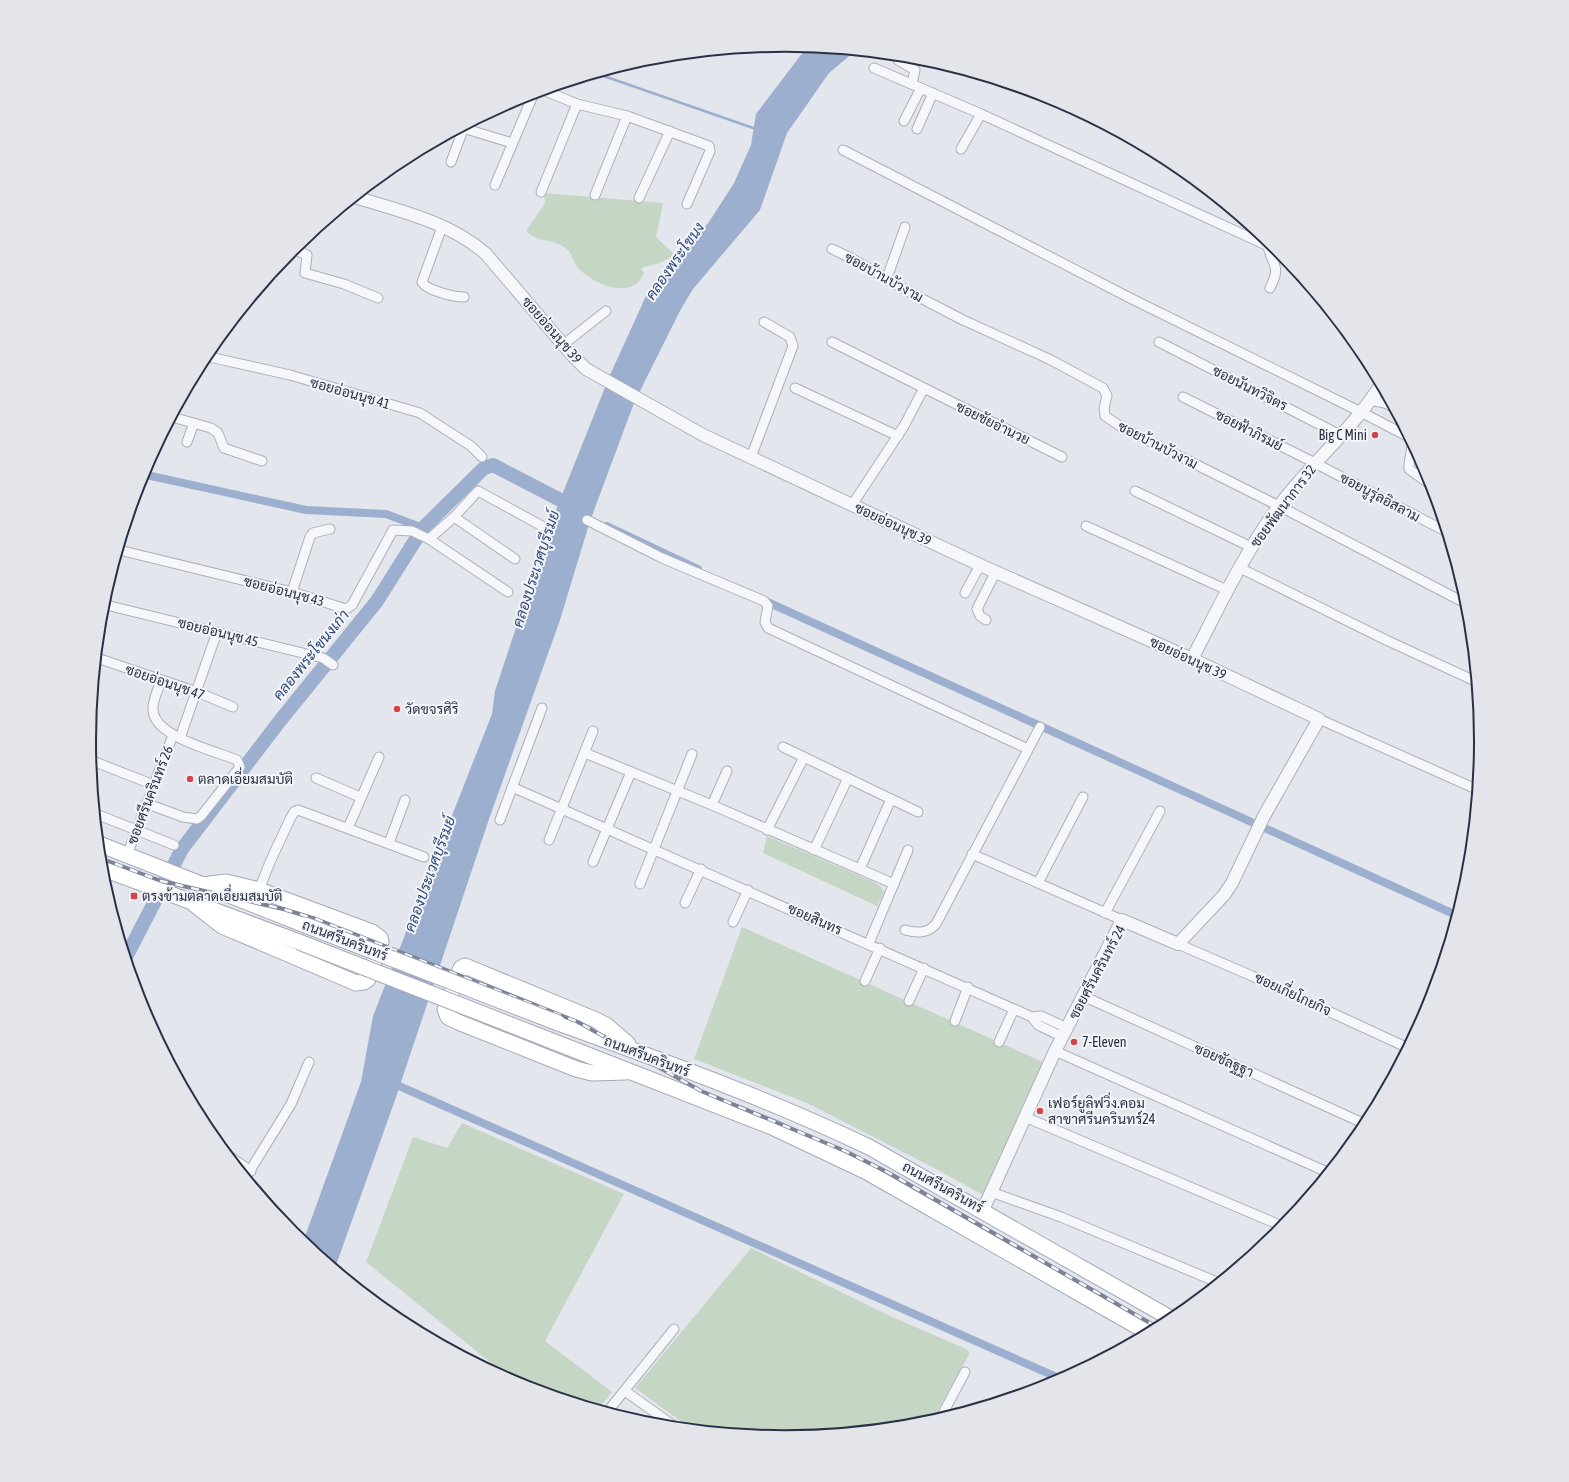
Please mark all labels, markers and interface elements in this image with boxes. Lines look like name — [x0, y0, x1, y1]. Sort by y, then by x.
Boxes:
water label: คลองพระโขนง — [641, 218, 708, 303]
street label: ซอยบ้านบัวงาม — [842, 248, 927, 305]
street label: ซอยอ่อนนุช 39 — [517, 294, 585, 368]
street label: ซอยนันทวิจิตร — [1210, 362, 1290, 414]
street label: ซอยอ่อนนุช 41 — [308, 374, 392, 414]
street label: ซอยชัยอำนวย — [953, 398, 1033, 448]
street label: ซอยฟ้าภิรมย์ — [1213, 405, 1286, 454]
street label: ซอยบ้านบัวงาม — [1115, 417, 1201, 472]
place label: Big C Mini — [1318, 427, 1367, 443]
marker: Big C Mini — [1370, 430, 1380, 440]
street label: ซอยพัฒนาการ 32 — [1247, 462, 1319, 550]
street label: ซอยนูรุ่ลอิสลาม — [1336, 469, 1423, 527]
street label: ซอยอ่อนนุช 39 — [851, 499, 934, 551]
water label: คลองประเวศบุรีรมย์ — [508, 506, 566, 630]
street label: ซอยอ่อนนุช 43 — [241, 573, 326, 611]
water label: คลองพระโขนงเก่า — [268, 606, 352, 703]
street label: ซอยอ่อนนุช 45 — [175, 614, 260, 652]
street label: ซอยอ่อนนุช 39 — [1146, 633, 1229, 685]
street label: ซอยอ่อนนุช 47 — [123, 661, 207, 705]
place label: วัดขจรศิริ — [405, 701, 459, 717]
marker: วัดขจรศิริ — [392, 704, 402, 714]
street label: ซอยศรีนครินทร์ 26 — [123, 743, 176, 846]
place label: ตลาดเอี่ยมสมบัติ — [198, 767, 293, 787]
marker: ตลาดเอี่ยมสมบัติ — [185, 774, 195, 784]
water label: คลองประเวศบุรีรมย์ — [400, 811, 462, 935]
place label: ตรงข้ามตลาดเอี่ยมสมบัติ — [142, 884, 282, 904]
marker: ตรงข้ามตลาดเอี่ยมสมบัติ — [129, 891, 139, 901]
street label: ซอยสินทร — [785, 900, 845, 938]
street label: ถนนศรีนครินทร์ — [300, 915, 391, 964]
street label: ซอยศรีนครินทร์ 24 — [1065, 921, 1129, 1022]
street label: ซอยเกี่ยโกยกิจ — [1252, 966, 1335, 1019]
street label: ถนนศรีนครินทร์ — [602, 1031, 693, 1080]
place label: 7-Eleven — [1082, 1034, 1127, 1050]
marker: 7-Eleven — [1069, 1037, 1079, 1047]
street label: ซอยชัลฐฐา — [1191, 1040, 1256, 1081]
place label: เฟอร์ยูลิฟวิ่ง.คอม สาขาศรีนครินทร์24 — [1048, 1092, 1156, 1127]
marker: เฟอร์ยูลิฟวิ่ง.คอม สาขาศรีนครินทร์24 — [1035, 1106, 1045, 1116]
street label: ถนนศรีนครินทร์ — [900, 1157, 987, 1216]

